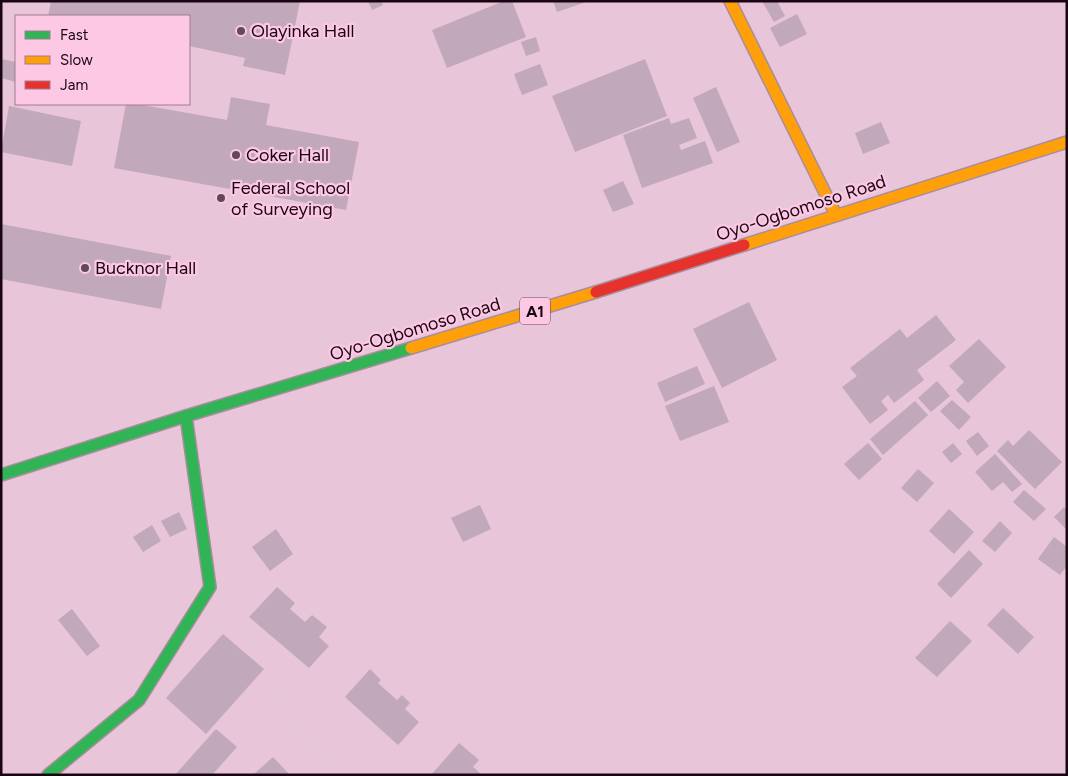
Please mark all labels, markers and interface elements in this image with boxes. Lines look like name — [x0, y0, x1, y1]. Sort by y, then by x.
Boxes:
legend — [15, 15, 190, 105]
place label: Olayinka Hall — [251, 20, 354, 42]
marker: Olayinka Hall — [235, 25, 247, 37]
text: Fast — [60, 26, 89, 44]
text: Slow — [60, 51, 93, 69]
text: Jam — [60, 76, 88, 94]
place label: Coker Hall — [246, 144, 329, 166]
marker: Coker Hall — [230, 149, 242, 161]
street label: Oyo-Ogbomoso Road — [713, 170, 889, 246]
place label: Federal School of Surveying — [231, 177, 350, 220]
marker: Federal School of Surveying — [215, 192, 227, 204]
place label: Bucknor Hall — [95, 257, 196, 279]
marker: Bucknor Hall — [79, 262, 91, 274]
street label: Oyo-Ogbomoso Road — [327, 293, 503, 365]
road number: A1 — [520, 298, 550, 324]

